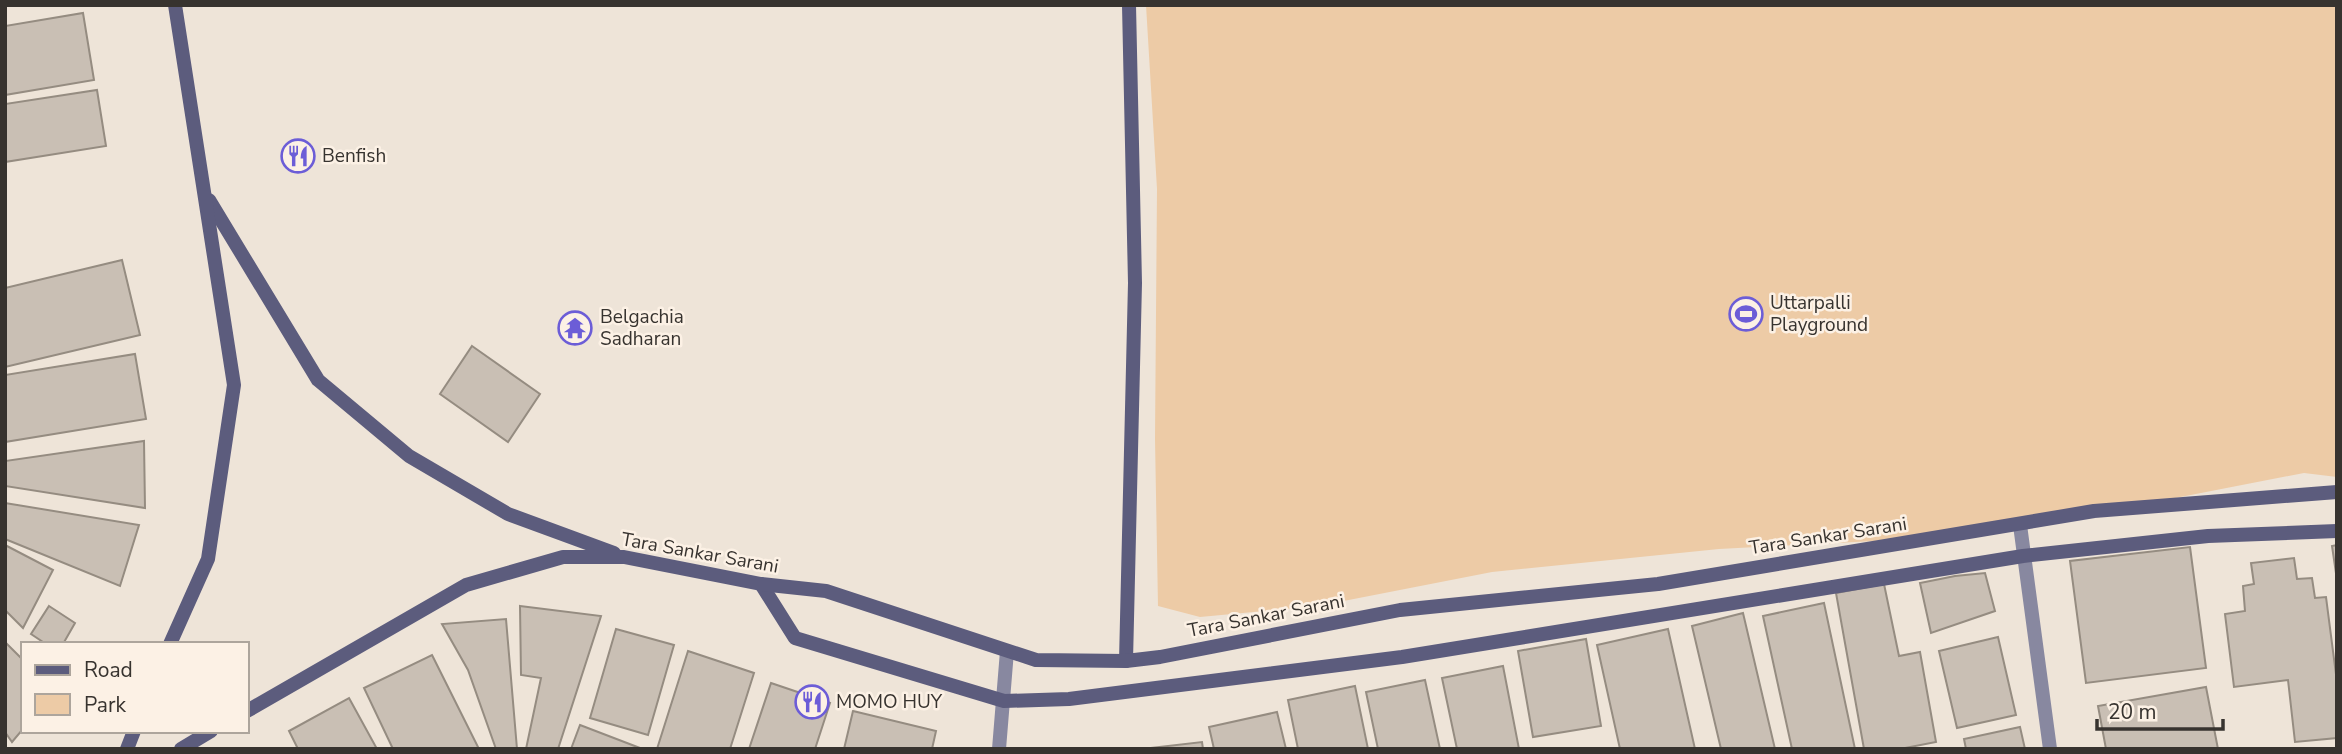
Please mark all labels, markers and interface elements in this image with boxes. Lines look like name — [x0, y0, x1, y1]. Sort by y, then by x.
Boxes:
restaurant icon: Benfish — [279, 137, 317, 175]
place label: Benfish — [322, 143, 386, 169]
place label: Uttarpalli Playground — [1770, 290, 1868, 338]
sports icon: Uttarpalli Playground — [1727, 295, 1765, 333]
place label: Belgachia Sadharan — [600, 304, 684, 352]
temple icon: Belgachia Sadharan — [556, 309, 594, 347]
street label: Tara Sankar Sarani — [1747, 511, 1909, 561]
street label: Tara Sankar Sarani — [619, 526, 781, 580]
street label: Tara Sankar Sarani — [1185, 588, 1347, 644]
legend — [21, 642, 248, 733]
text: Road — [84, 656, 133, 684]
restaurant icon: MOMO HUY — [793, 683, 831, 721]
scale bar — [2097, 688, 2223, 732]
place label: MOMO HUY — [836, 689, 943, 715]
text: Park — [84, 691, 126, 719]
text: 20 m — [2108, 698, 2157, 726]

